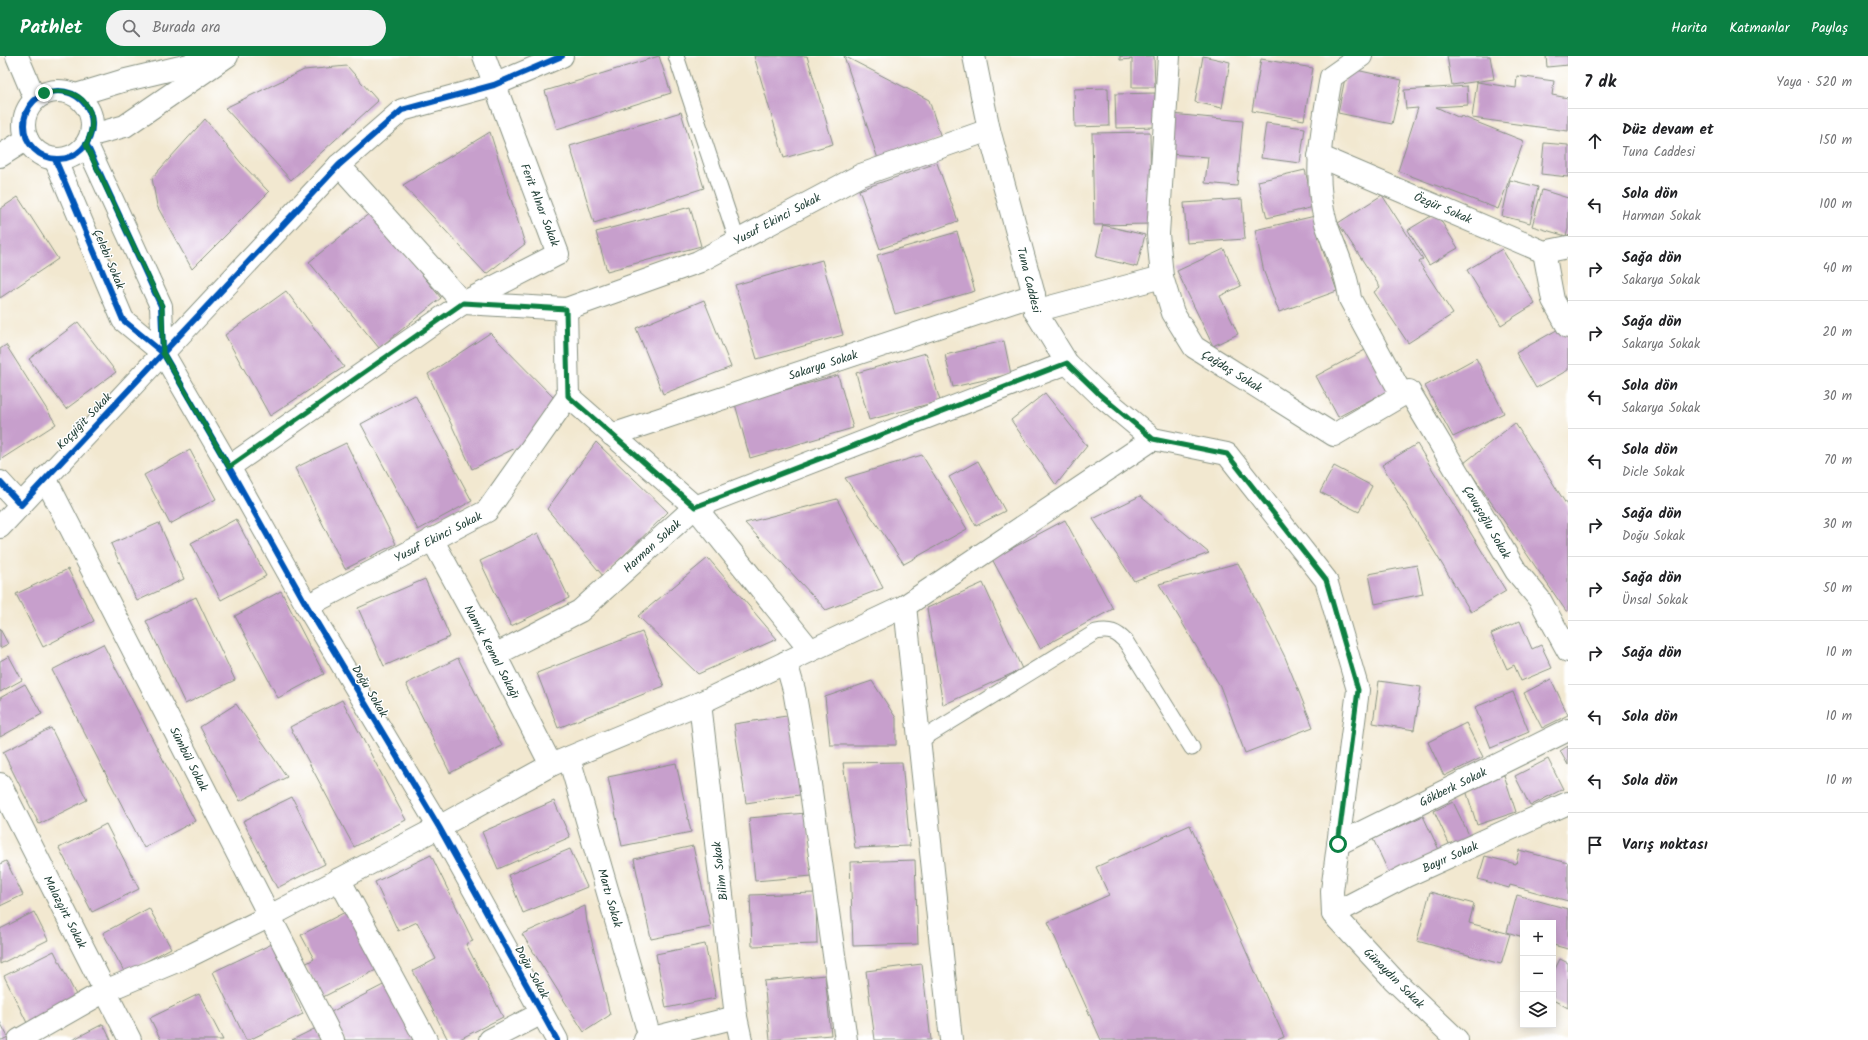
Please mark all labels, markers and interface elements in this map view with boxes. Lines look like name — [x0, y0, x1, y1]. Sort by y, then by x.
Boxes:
search box — [106, 10, 386, 46]
text: Pathlet — [20, 13, 82, 43]
text: Burada ara — [152, 16, 221, 40]
icon: search — [120, 17, 142, 39]
text: Harita — [1671, 17, 1707, 39]
text: Katmanlar — [1729, 17, 1789, 39]
text: Paylaş — [1811, 17, 1848, 39]
text: 7 dk — [1584, 69, 1616, 96]
text: Yaya · 520 m — [1776, 72, 1852, 93]
route end — [35, 84, 53, 102]
text: Düz devam et — [1622, 118, 1714, 142]
icon: ahead — [1584, 130, 1606, 152]
text: 150 m — [1819, 130, 1852, 151]
text: Tuna Caddesi — [1622, 142, 1695, 163]
street label: Ferit Alnar Sokak — [515, 161, 564, 250]
text: Sola dön — [1622, 182, 1678, 206]
street label: Yusuf Ekinci Sokak — [730, 188, 825, 250]
street label: Özgür Sokak — [1411, 188, 1475, 229]
icon: left — [1584, 194, 1606, 216]
text: 100 m — [1819, 194, 1852, 215]
text: Harman Sokak — [1622, 206, 1701, 227]
street label: Çelebi Sokak — [87, 226, 130, 293]
street label: Tuna Caddesi — [1011, 245, 1046, 316]
text: Sağa dön — [1622, 246, 1682, 270]
icon: right — [1584, 258, 1606, 280]
text: 40 m — [1823, 258, 1852, 279]
text: Sakarya Sokak — [1622, 270, 1700, 291]
text: Sağa dön — [1622, 310, 1682, 334]
icon: right — [1584, 322, 1606, 344]
text: 20 m — [1822, 322, 1852, 343]
text: Sakarya Sokak — [1622, 334, 1700, 355]
street label: Sakarya Sokak — [786, 345, 861, 386]
street label: Çağdaş Sokak — [1198, 345, 1266, 398]
text: Sola dön — [1622, 374, 1678, 398]
icon: left — [1584, 386, 1606, 408]
text: 30 m — [1823, 386, 1852, 407]
street label: Koçyiğit Sokak — [52, 388, 117, 454]
text: Sakarya Sokak — [1622, 398, 1700, 419]
text: Sola dön — [1622, 438, 1678, 462]
icon: left — [1584, 450, 1606, 472]
text: 70 m — [1824, 450, 1852, 471]
text: Dicle Sokak — [1622, 462, 1685, 483]
street label: Çavuşoğlu Sokak — [1458, 482, 1516, 563]
text: Sağa dön — [1622, 502, 1682, 526]
street label: Yusuf Ekinci Sokak — [391, 507, 486, 568]
icon: right — [1584, 514, 1606, 536]
text: 30 m — [1823, 514, 1852, 535]
street label: Harman Sokak — [619, 515, 686, 578]
text: Doğu Sokak — [1622, 526, 1685, 547]
text: Sağa dön — [1622, 566, 1682, 590]
icon: right — [1584, 578, 1606, 600]
text: 50 m — [1823, 578, 1852, 599]
text: Ünsal Sokak — [1622, 590, 1688, 611]
street label: Namık Kemal Sokağı — [459, 602, 524, 703]
text: Sağa dön — [1622, 641, 1682, 665]
icon: right — [1584, 642, 1606, 664]
text: 10 m — [1826, 642, 1852, 663]
street label: Doğu Sokak — [346, 661, 393, 721]
text: Sola dön — [1622, 705, 1678, 729]
icon: left — [1584, 706, 1606, 728]
text: 10 m — [1826, 706, 1852, 727]
street label: Sümbül Sokak — [164, 724, 213, 795]
street label: Gökberk Sokak — [1416, 763, 1491, 812]
text: Sola dön — [1622, 769, 1678, 793]
icon: left — [1584, 770, 1606, 792]
text: 10 m — [1826, 770, 1852, 791]
text: Varış noktası — [1622, 833, 1708, 857]
icon: arrive — [1584, 834, 1606, 856]
route start — [1329, 835, 1347, 853]
street label: Bayır Sokak — [1419, 837, 1482, 878]
street label: Bilim Sokak — [707, 840, 734, 902]
street label: Martı Sokak — [592, 867, 627, 930]
street label: Malazgirt Sokak — [38, 872, 91, 952]
map controls — [1520, 920, 1556, 1028]
button: + — [1520, 920, 1556, 956]
street label: Doğu Sokak — [509, 942, 554, 1003]
street label: Günaydın Sokak — [1359, 943, 1429, 1014]
button: − — [1520, 956, 1556, 992]
button: layers — [1520, 992, 1556, 1028]

